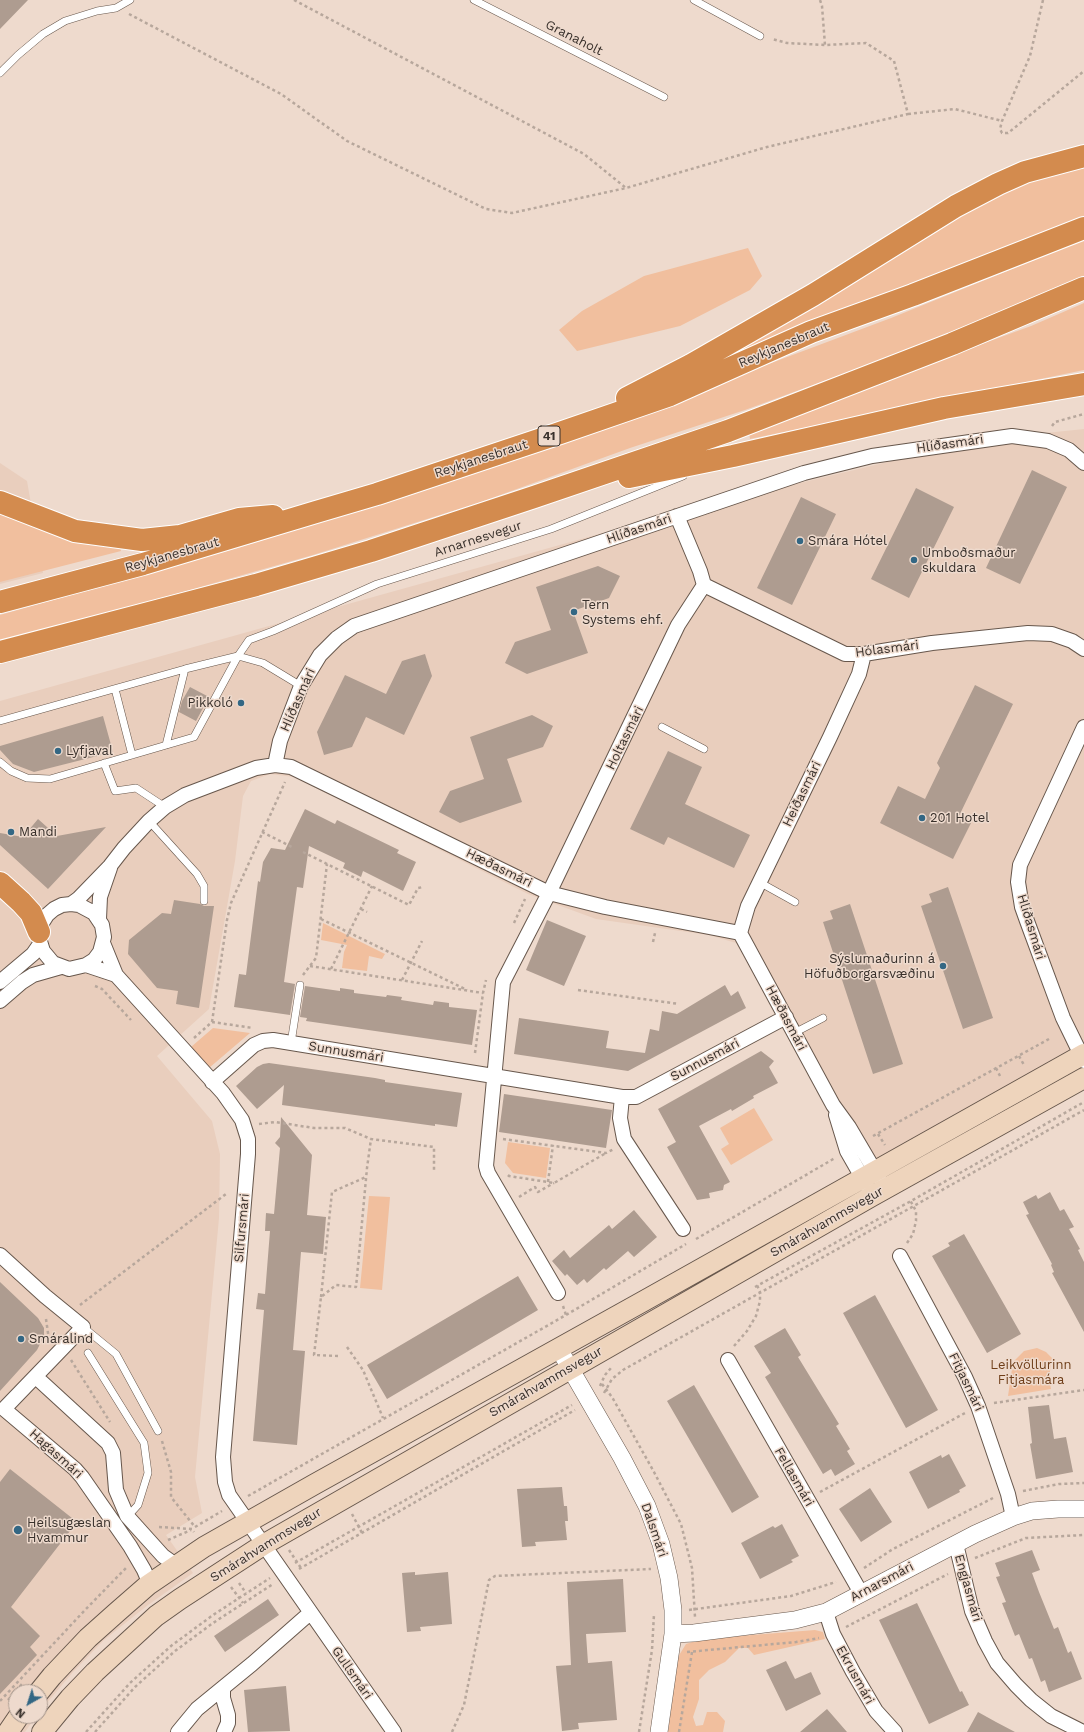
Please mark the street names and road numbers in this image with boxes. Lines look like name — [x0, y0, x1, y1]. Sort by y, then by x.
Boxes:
street label: Granaholt — [543, 17, 605, 59]
street label: Reykjanesbraut — [736, 319, 832, 371]
road number: 41 — [538, 426, 560, 446]
street label: Hlíðasmári — [915, 432, 985, 456]
street label: Reykjanesbraut — [432, 437, 530, 481]
street label: Hlíðasmári — [605, 511, 673, 547]
street label: Arnarnesvegur — [432, 517, 524, 561]
street label: Reykjanesbraut — [123, 534, 221, 576]
street label: Hólasmári — [854, 637, 920, 661]
street label: Hlíðasmári — [277, 666, 319, 734]
street label: Holtasmári — [603, 704, 647, 772]
street label: Heiðasmári — [779, 759, 825, 829]
street label: Hæðasmári — [463, 845, 535, 891]
street label: Hlíðasmári — [1014, 892, 1048, 962]
street label: Hæðasmári — [762, 983, 810, 1053]
street label: Sunnusmári — [668, 1035, 742, 1085]
street label: Sunnusmári — [307, 1038, 385, 1066]
street label: Smárahvammsvegur — [768, 1183, 886, 1261]
street label: Silfursmári — [231, 1193, 253, 1263]
street label: Smárahvammsvegur — [487, 1343, 605, 1421]
street label: Fitjasmári — [945, 1350, 987, 1414]
street label: Hagasmári — [26, 1426, 86, 1482]
street label: Fellasmári — [771, 1445, 817, 1509]
street label: Dalsmári — [637, 1501, 671, 1559]
street label: Smárahvammsvegur — [207, 1504, 325, 1586]
street label: Engjasmári — [951, 1552, 985, 1624]
street label: Arnarsmári — [848, 1559, 916, 1605]
street label: Ekrusmári — [833, 1643, 877, 1707]
street label: Gullsmári — [328, 1644, 376, 1702]

